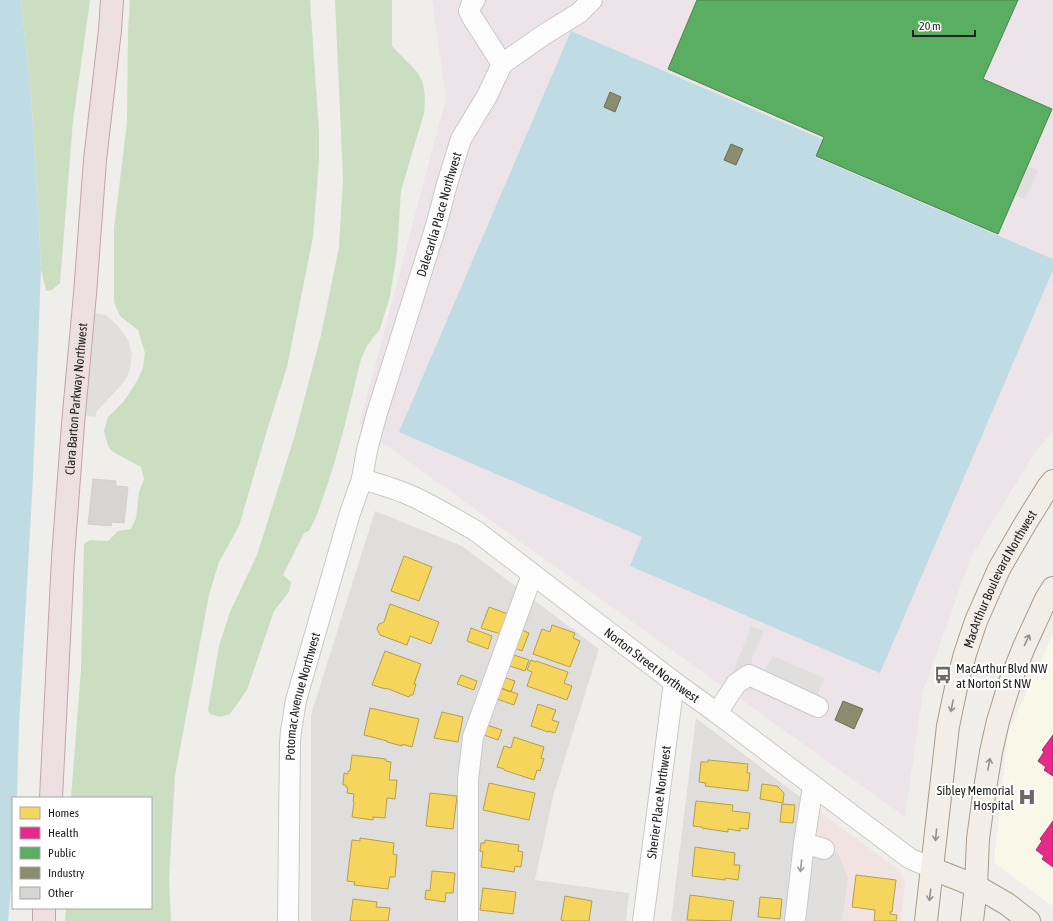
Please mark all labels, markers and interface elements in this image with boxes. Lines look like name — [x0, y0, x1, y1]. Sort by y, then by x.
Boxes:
scale bar — [913, 12, 975, 38]
text: 20 m — [919, 19, 941, 33]
street label: Dalecarlia Place Northwest — [413, 150, 465, 279]
street label: Clara Barton Parkway Northwest — [62, 322, 90, 475]
street label: MacArthur Boulevard Northwest — [961, 507, 1040, 650]
street label: Norton Street Northwest — [601, 625, 702, 706]
street label: Potomac Avenue Northwest — [283, 630, 323, 761]
one-way arrow — [1024, 634, 1031, 646]
place label: MacArthur Blvd NW at Norton St NW — [956, 661, 1048, 691]
bus stop icon: MacArthur Blvd NW at Norton St NW — [933, 665, 953, 685]
one-way arrow — [948, 699, 956, 712]
street label: Sherier Place Northwest — [644, 744, 674, 860]
one-way arrow — [985, 758, 993, 771]
place label: Sibley Memorial Hospital — [937, 783, 1015, 813]
hospital icon: Sibley Memorial Hospital — [1017, 787, 1037, 807]
legend — [12, 797, 152, 909]
text: Homes — [48, 806, 79, 820]
text: Health — [48, 826, 78, 840]
one-way arrow — [933, 828, 940, 841]
text: Public — [48, 846, 76, 860]
one-way arrow — [798, 859, 805, 872]
text: Industry — [48, 866, 85, 880]
text: Other — [48, 886, 74, 900]
one-way arrow — [926, 888, 934, 901]

